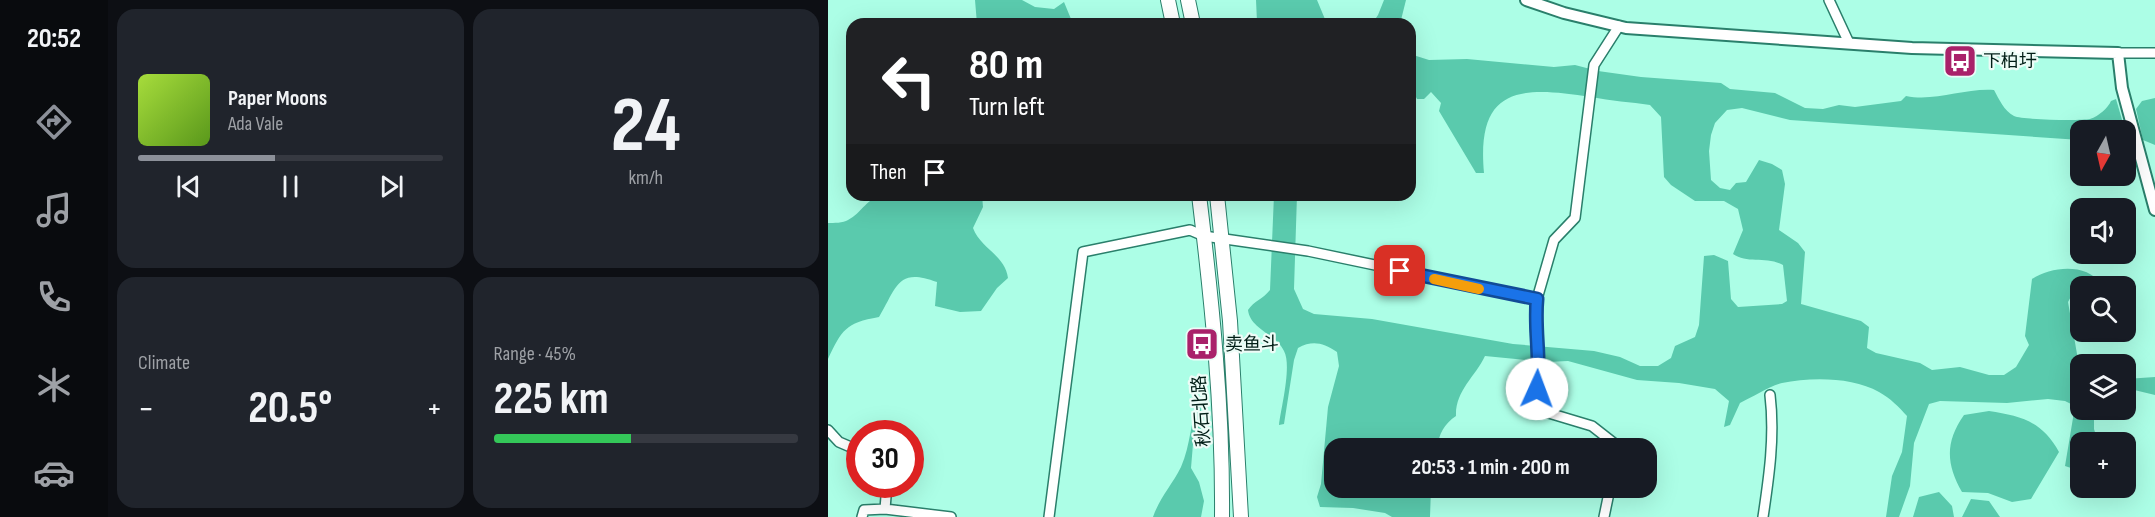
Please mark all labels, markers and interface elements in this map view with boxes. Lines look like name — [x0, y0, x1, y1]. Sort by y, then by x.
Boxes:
text: 20:52 — [27, 23, 81, 55]
text: 80 m — [969, 40, 1043, 91]
icon: left — [870, 42, 948, 120]
bus stop icon: 下柏圩 — [1942, 43, 1978, 79]
place label: 下柏圩 — [1983, 51, 2037, 72]
text: 24 — [611, 80, 681, 173]
text: Paper Moons — [228, 85, 327, 112]
text: Turn left — [969, 91, 1045, 123]
icon: directions — [33, 101, 75, 143]
text: Ada Vale — [228, 112, 283, 136]
north arrow — [2070, 120, 2136, 186]
map controls — [2070, 120, 2136, 498]
icon: arrive — [918, 156, 951, 189]
text: Then — [870, 159, 906, 186]
text: km/h — [628, 166, 663, 190]
icon: previous — [172, 170, 205, 203]
icon: pause — [274, 170, 307, 203]
icon: next — [375, 170, 408, 203]
icon: music — [33, 189, 75, 231]
button: sound — [2070, 198, 2136, 264]
pin — [1374, 245, 1425, 296]
icon: arrive — [1383, 254, 1416, 287]
icon: phone — [33, 276, 75, 318]
button: search — [2070, 276, 2136, 342]
bus stop icon: 卖鱼斗 — [1184, 326, 1220, 362]
place label: 卖鱼斗 — [1225, 334, 1279, 355]
text: Range · 45% — [494, 342, 576, 366]
text: Climate — [138, 351, 190, 375]
button: layers — [2070, 354, 2136, 420]
position arrow — [1505, 357, 1569, 421]
icon: climate — [33, 364, 75, 406]
text: 225 km — [494, 372, 609, 427]
street label: 秋石北路 — [1189, 374, 1214, 448]
text: 20.5° — [248, 381, 332, 436]
text: − — [138, 389, 154, 429]
text: + — [426, 389, 442, 429]
speed limit sign: 30 — [846, 420, 924, 498]
button: + — [2070, 432, 2136, 498]
icon: car — [33, 452, 75, 494]
text: 20:53 · 1 min · 200 m — [1412, 454, 1570, 481]

